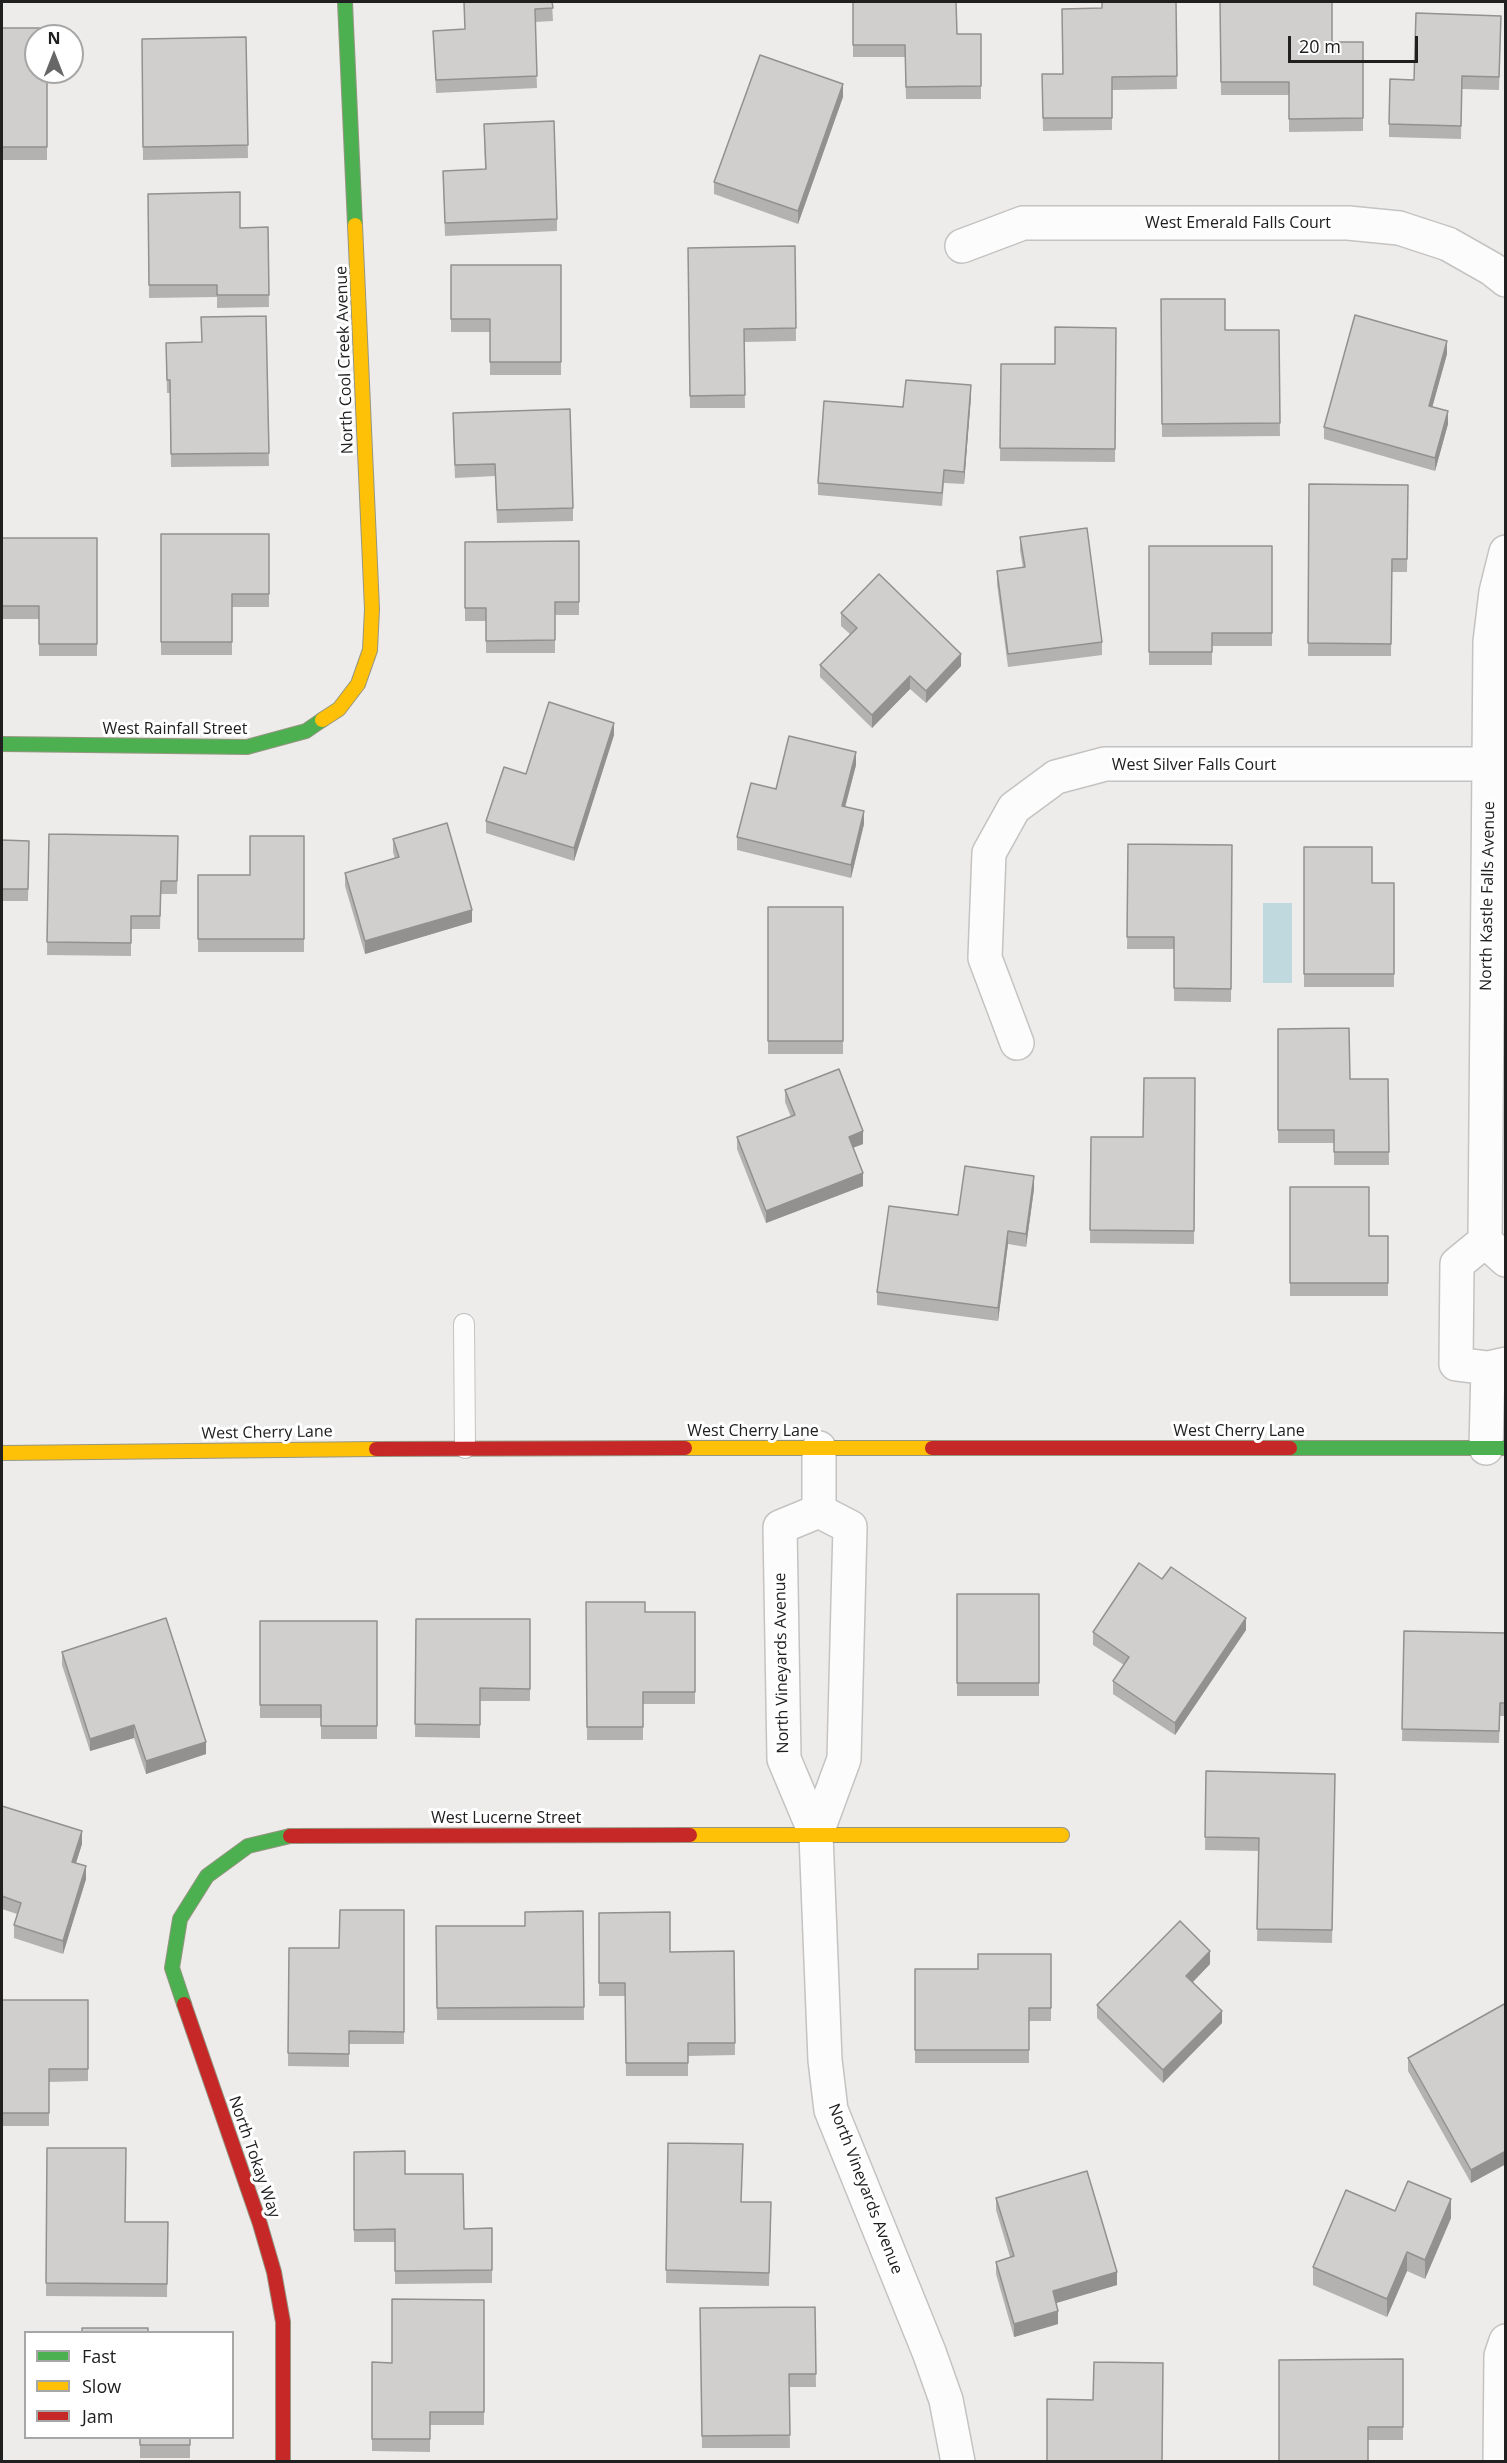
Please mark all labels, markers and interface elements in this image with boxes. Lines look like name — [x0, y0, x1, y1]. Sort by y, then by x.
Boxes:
north arrow — [24, 24, 84, 84]
scale bar — [1291, 24, 1422, 62]
text: N — [47, 27, 61, 49]
text: 20 m — [1299, 34, 1341, 58]
street label: West Emerald Falls Court — [1145, 213, 1331, 233]
street label: North Cool Creek Avenue — [332, 266, 358, 454]
street label: West Rainfall Street — [102, 719, 248, 739]
street label: West Silver Falls Court — [1112, 755, 1276, 775]
street label: North Kastle Falls Avenue — [1477, 801, 1499, 991]
street label: West Cherry Lane — [687, 1421, 819, 1441]
street label: West Cherry Lane — [1173, 1421, 1305, 1441]
street label: West Cherry Lane — [201, 1422, 333, 1444]
street label: North Vineyards Avenue — [771, 1572, 793, 1754]
street label: West Lucerne Street — [431, 1808, 581, 1828]
street label: North Tokay Way — [224, 2094, 284, 2220]
street label: North Vineyards Avenue — [824, 2101, 906, 2277]
legend — [24, 2331, 234, 2439]
text: Fast — [82, 2344, 116, 2368]
text: Slow — [82, 2374, 121, 2398]
text: Jam — [82, 2404, 114, 2428]

